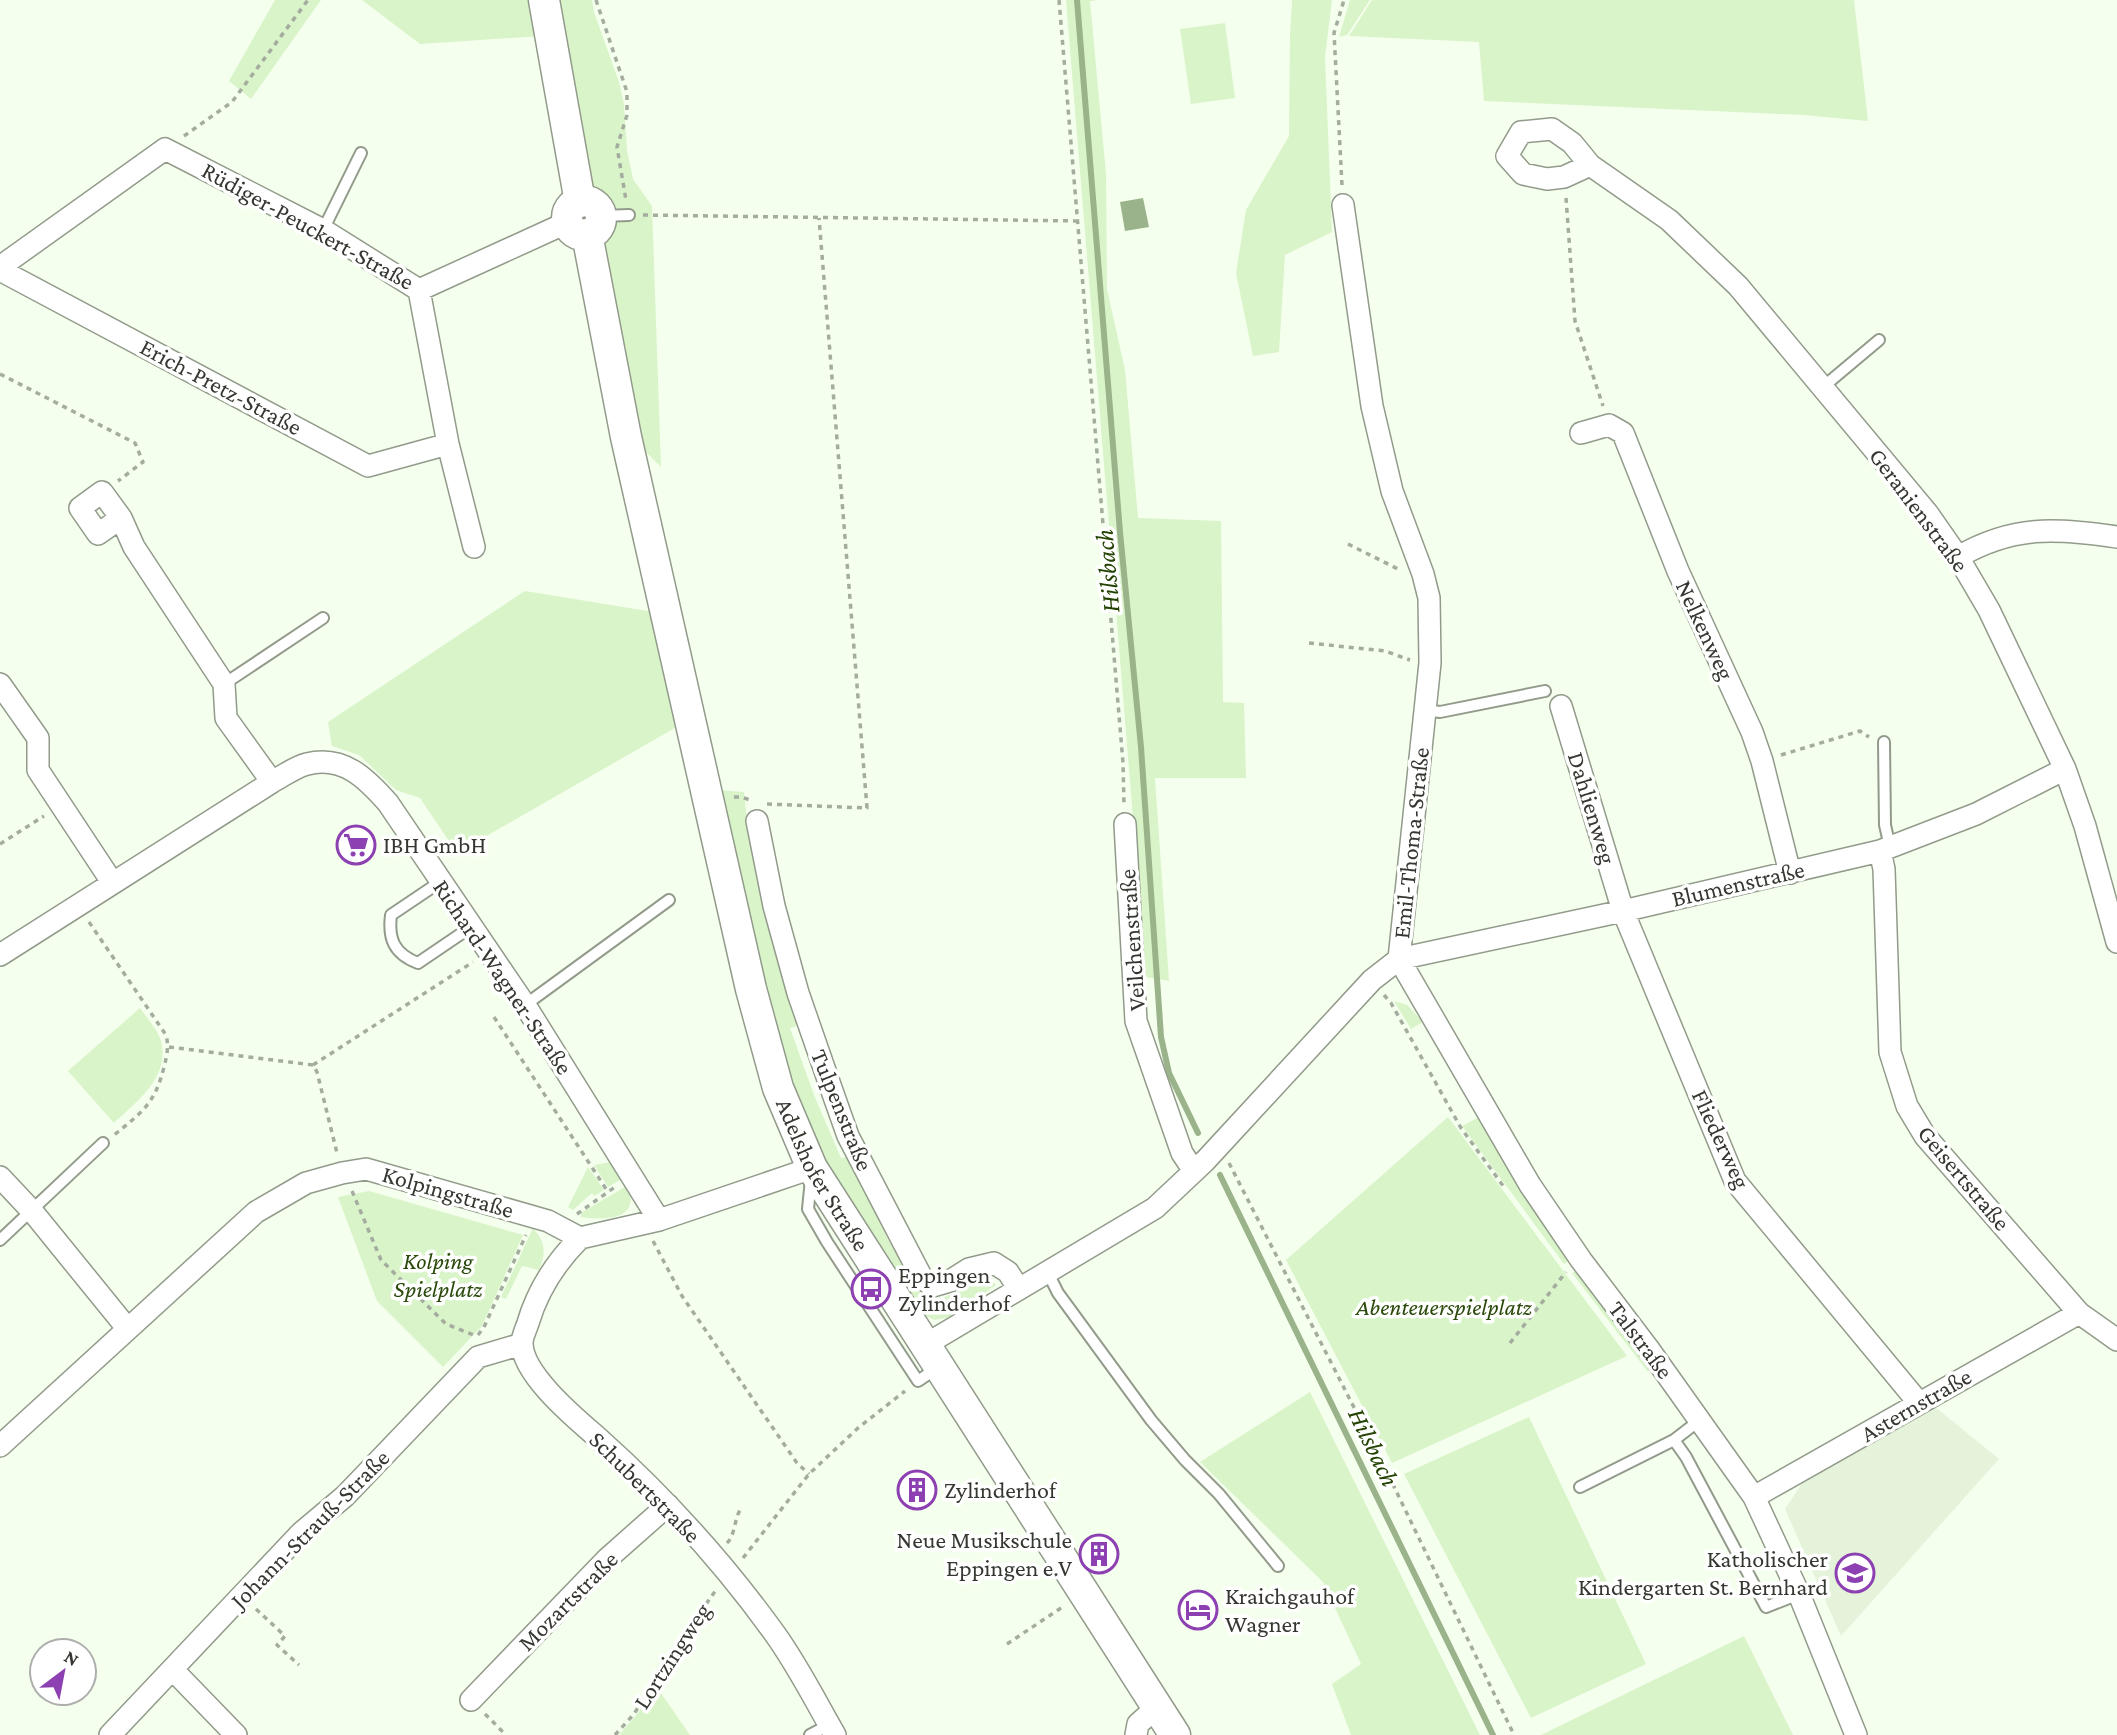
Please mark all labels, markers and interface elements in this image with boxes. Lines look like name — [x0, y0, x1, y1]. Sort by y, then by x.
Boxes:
street label: Rüdiger-Peuckert-Straße — [198, 156, 419, 295]
street label: Erich-Pretz-Straße — [136, 333, 307, 440]
street label: Geranienstraße — [1864, 442, 1975, 577]
water label: Hilsbach — [1089, 528, 1126, 614]
street label: Nelkenweg — [1671, 576, 1740, 684]
street label: Emil-Thoma-Straße — [1387, 746, 1434, 940]
street label: Dahlienweg — [1563, 749, 1622, 867]
supermarket icon: IBH GmbH — [335, 824, 377, 866]
place label: IBH GmbH — [383, 831, 486, 858]
street label: Blumenstraße — [1669, 855, 1807, 912]
street label: Veilchenstraße — [1113, 868, 1150, 1012]
street label: Richard-Wagner-Straße — [428, 874, 579, 1079]
street label: Tulpenstraße — [806, 1045, 879, 1174]
street label: Fliederweg — [1687, 1085, 1756, 1193]
street label: Adelshofer Straße — [771, 1094, 875, 1256]
street label: Geisertstraße — [1913, 1120, 2016, 1236]
street label: Kolpingstraße — [379, 1160, 517, 1223]
park label: Kolping Spielplatz — [394, 1247, 483, 1302]
place label: Eppingen Zylinderhof — [898, 1261, 1012, 1316]
bus stop icon: Eppingen Zylinderhof — [850, 1268, 892, 1310]
park label: Abenteuerspielplatz — [1355, 1293, 1533, 1320]
street label: Talstraße — [1604, 1296, 1679, 1384]
street label: Asternstraße — [1856, 1362, 1976, 1447]
water label: Hilsbach — [1342, 1403, 1405, 1491]
street label: Schubertstraße — [584, 1425, 707, 1548]
street label: Johann-Strauß-Straße — [223, 1444, 394, 1615]
building icon: Zylinderhof — [896, 1469, 938, 1511]
place label: Zylinderhof — [944, 1476, 1058, 1503]
place label: Neue Musikschule Eppingen e.V — [897, 1526, 1072, 1581]
building icon: Neue Musikschule Eppingen e.V — [1078, 1533, 1120, 1575]
street label: Mozartstraße — [512, 1545, 623, 1656]
place label: Katholischer Kindergarten St. Bernhard — [1578, 1545, 1828, 1600]
school or university icon: Katholischer Kindergarten St. Bernhard — [1834, 1552, 1876, 1594]
place label: Kraichgauhof Wagner — [1225, 1582, 1356, 1637]
hotel icon: Kraichgauhof Wagner — [1177, 1589, 1219, 1631]
street label: Lortzingweg — [627, 1597, 716, 1714]
north arrow — [28, 1637, 98, 1707]
text: N — [61, 1646, 83, 1670]

